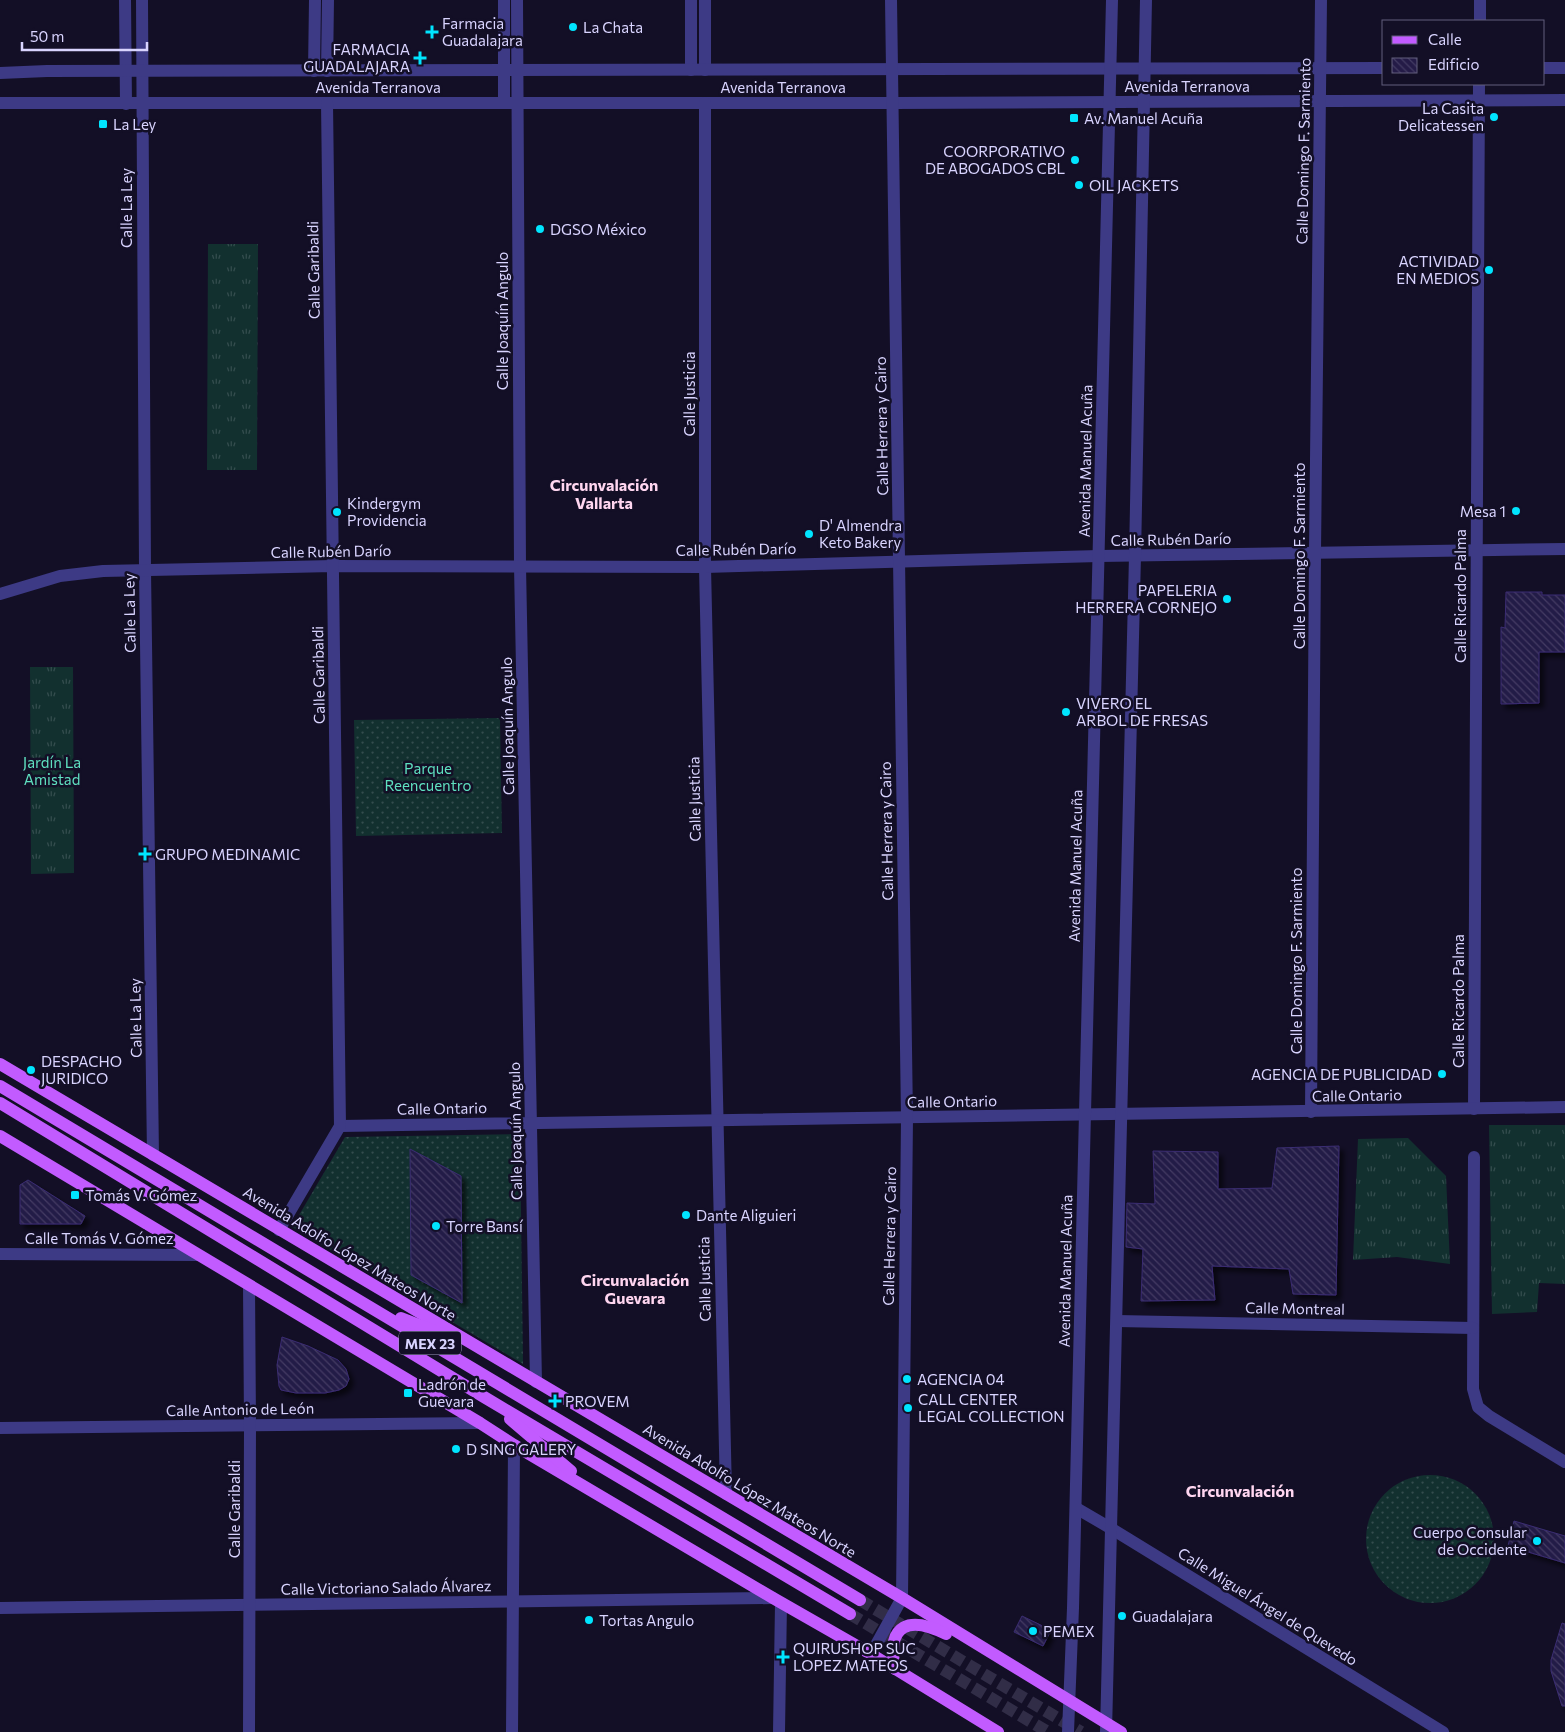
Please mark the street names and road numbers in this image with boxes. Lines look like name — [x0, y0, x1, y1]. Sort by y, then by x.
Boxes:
street label: Calle Domingo F. Sarmiento — [1292, 57, 1314, 244]
street label: Avenida Terranova — [1124, 77, 1250, 95]
street label: Avenida Terranova — [315, 78, 441, 96]
street label: Avenida Terranova — [720, 78, 846, 96]
street label: Calle La Ley — [117, 168, 135, 248]
street label: Calle Garibaldi — [303, 221, 323, 319]
street label: Calle Joaquín Angulo — [493, 252, 511, 390]
street label: Calle Justicia — [680, 351, 698, 437]
street label: Calle Herrera y Cairo — [871, 356, 891, 496]
street label: Avenida Manuel Acuña — [1075, 384, 1095, 538]
street label: Calle Domingo F. Sarmiento — [1290, 463, 1308, 649]
street label: Calle Rubén Darío — [1110, 529, 1232, 549]
street label: Calle Ricardo Palma — [1451, 529, 1469, 663]
street label: Calle Rubén Darío — [675, 539, 797, 559]
street label: Calle Rubén Darío — [270, 541, 392, 561]
street label: Calle La Ley — [119, 573, 139, 653]
street label: Calle Garibaldi — [308, 626, 328, 724]
street label: Calle Joaquín Angulo — [497, 657, 517, 795]
street label: Calle Justicia — [684, 756, 704, 842]
street label: Calle Herrera y Cairo — [876, 761, 896, 901]
street label: Avenida Manuel Acuña — [1065, 789, 1085, 943]
street label: Calle Domingo F. Sarmiento — [1287, 868, 1305, 1054]
street label: Calle Ricardo Palma — [1449, 934, 1467, 1068]
street label: Calle La Ley — [125, 978, 145, 1058]
street label: Calle Joaquín Angulo — [505, 1062, 525, 1200]
street label: Calle Ontario — [1312, 1085, 1402, 1105]
street label: Calle Ontario — [907, 1091, 997, 1111]
street label: Calle Ontario — [397, 1098, 487, 1118]
street label: Calle Herrera y Cairo — [879, 1166, 899, 1306]
street label: Avenida Adolfo López Mateos Norte — [240, 1182, 460, 1324]
street label: Avenida Manuel Acuña — [1055, 1194, 1075, 1348]
street label: Calle Tomás V. Gómez — [25, 1229, 173, 1247]
street label: Calle Justicia — [694, 1236, 714, 1322]
street label: Calle Montreal — [1245, 1298, 1345, 1318]
road number: MEX 23 — [399, 1332, 461, 1355]
street label: Calle Antonio de León — [166, 1399, 314, 1419]
street label: Avenida Adolfo López Mateos Norte — [640, 1419, 860, 1561]
street label: Calle Garibaldi — [225, 1460, 243, 1558]
street label: Calle Miguel Ángel de Quevedo — [1175, 1542, 1362, 1669]
street label: Calle Victoriano Salado Álvarez — [281, 1575, 491, 1598]

